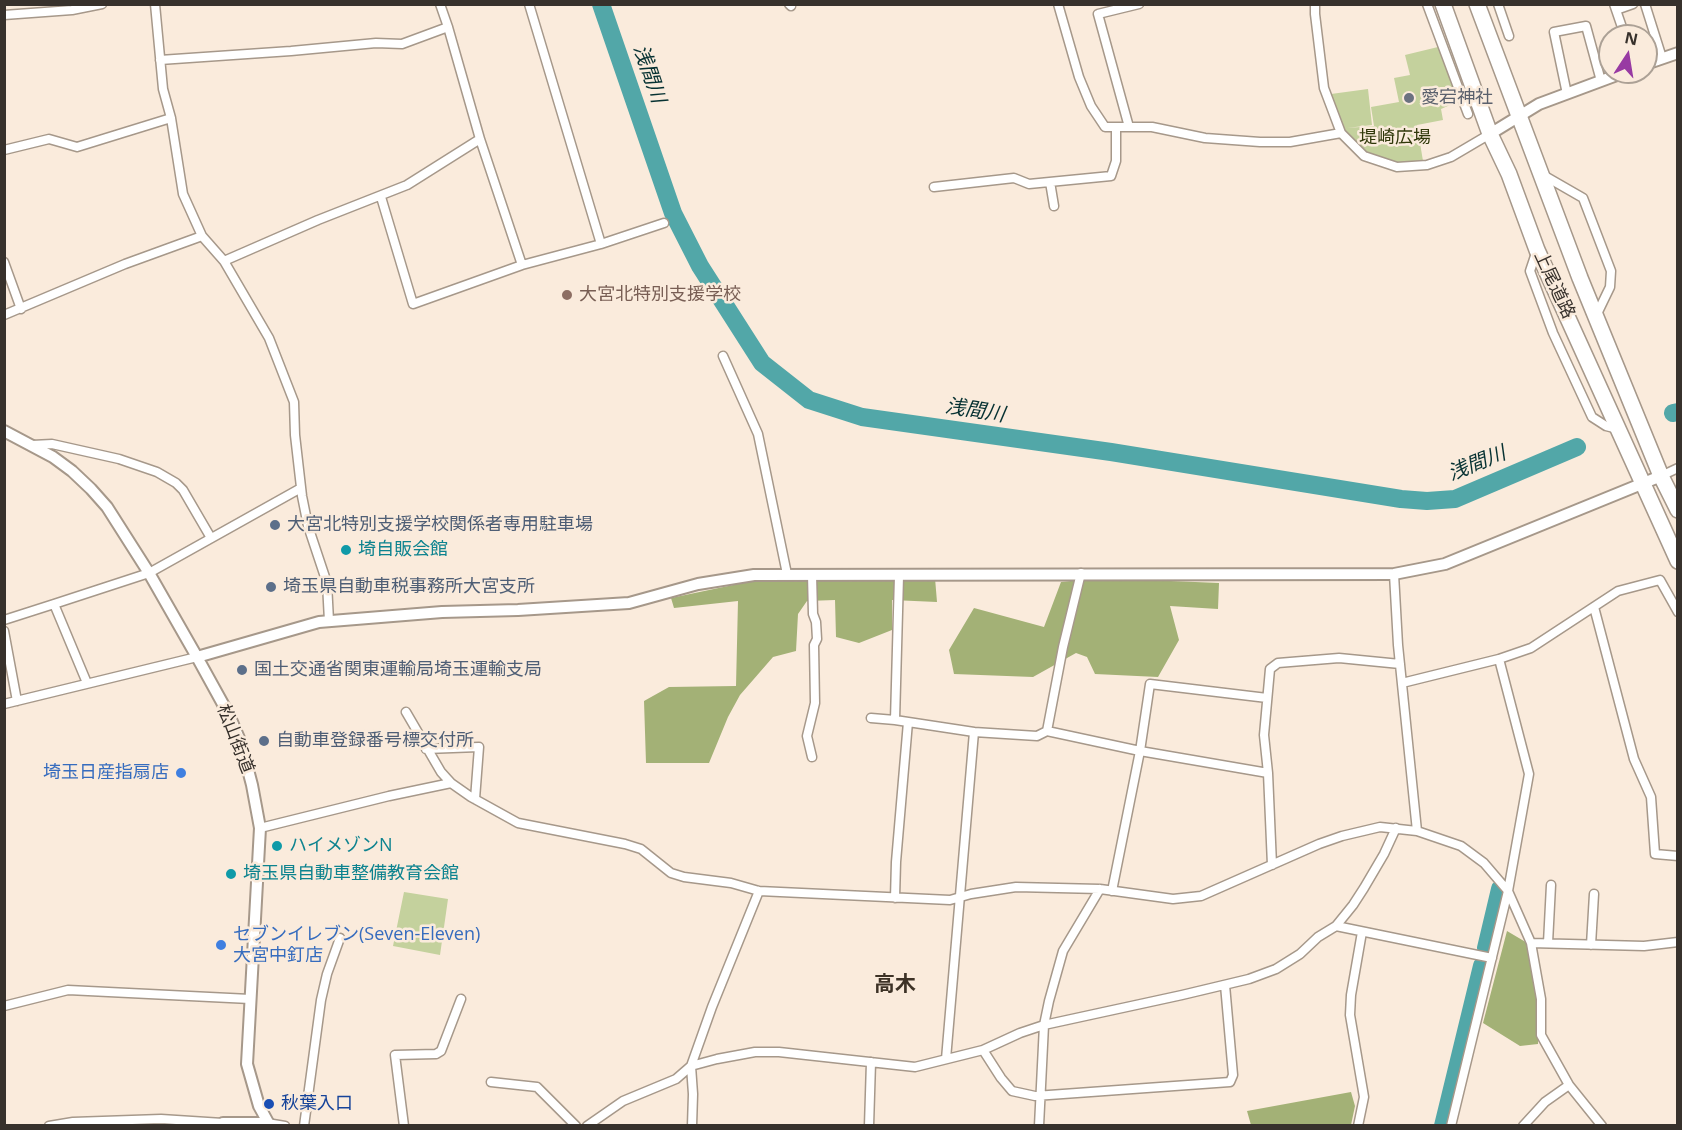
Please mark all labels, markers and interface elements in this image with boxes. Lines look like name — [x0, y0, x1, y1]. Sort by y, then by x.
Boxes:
north arrow — [1598, 24, 1658, 84]
text: N — [1623, 26, 1640, 50]
water label: 浅間川 — [628, 42, 670, 106]
place label: 愛宕神社 — [1421, 87, 1493, 109]
marker: 愛宕神社 — [1402, 91, 1416, 105]
park label: 堤崎広場 — [1359, 127, 1431, 149]
street label: 上尾道路 — [1529, 248, 1579, 322]
place label: 大宮北特別支援学校 — [579, 284, 741, 306]
marker: 大宮北特別支援学校 — [560, 288, 574, 302]
water label: 浅間川 — [943, 394, 1007, 428]
water label: 浅間川 — [1445, 442, 1509, 486]
place label: 大宮北特別支援学校関係者専用駐車場 — [287, 514, 593, 536]
marker: 大宮北特別支援学校関係者専用駐車場 — [268, 518, 282, 532]
place label: 埼自販会館 — [358, 539, 448, 561]
marker: 埼自販会館 — [339, 543, 353, 557]
place label: 埼玉県自動車税事務所大宮支所 — [283, 576, 535, 598]
marker: 埼玉県自動車税事務所大宮支所 — [264, 580, 278, 594]
place label: 国土交通省関東運輸局埼玉運輸支局 — [254, 659, 542, 681]
marker: 国土交通省関東運輸局埼玉運輸支局 — [235, 663, 249, 677]
street label: 松山街道 — [212, 702, 258, 776]
place label: 自動車登録番号標交付所 — [276, 730, 474, 752]
marker: 自動車登録番号標交付所 — [257, 734, 271, 748]
place label: 埼玉日産指扇店 — [43, 762, 169, 784]
marker: 埼玉日産指扇店 — [174, 766, 188, 780]
place label: ハイメゾンN — [289, 835, 393, 857]
marker: ハイメゾンN — [270, 839, 284, 853]
place label: 埼玉県自動車整備教育会館 — [243, 863, 459, 885]
marker: 埼玉県自動車整備教育会館 — [224, 867, 238, 881]
place label: セブンイレブン(Seven-Eleven) 大宮中釘店 — [233, 924, 480, 966]
marker: セブンイレブン(Seven-Eleven) 大宮中釘店 — [214, 938, 228, 952]
district label: 高木 — [874, 972, 916, 998]
place label: 秋葉入口 — [281, 1093, 353, 1115]
marker: 秋葉入口 — [262, 1097, 276, 1111]

